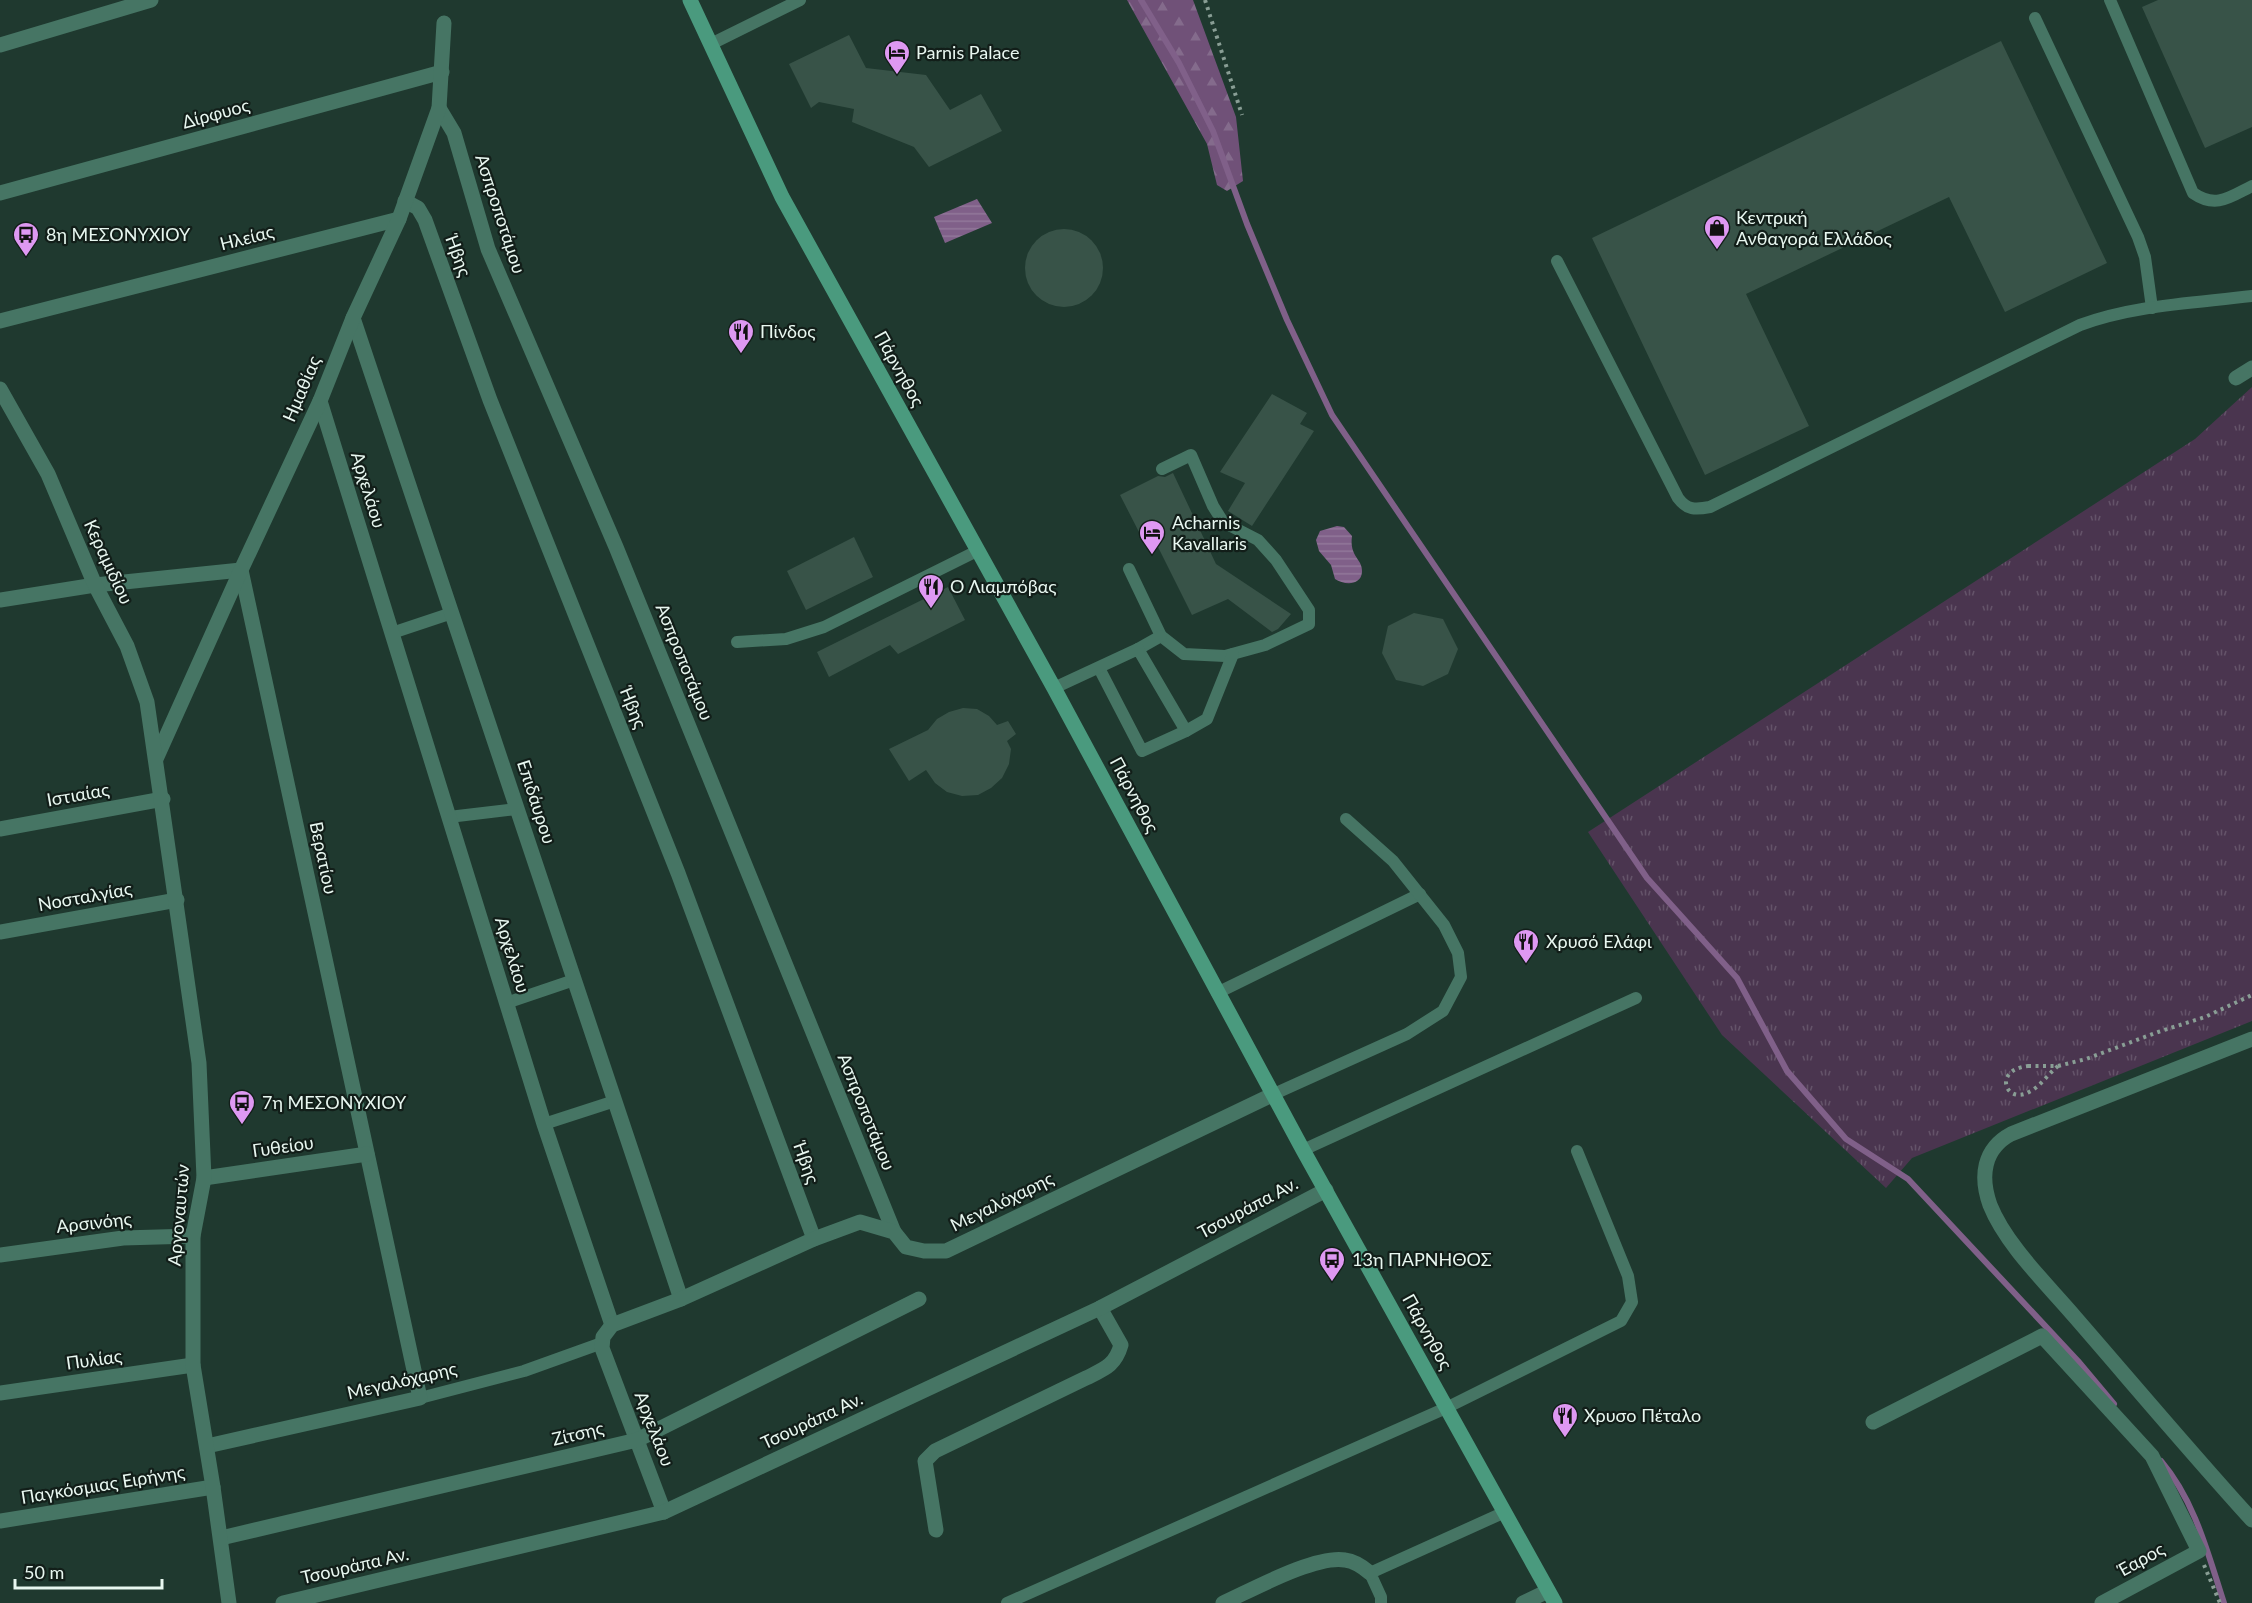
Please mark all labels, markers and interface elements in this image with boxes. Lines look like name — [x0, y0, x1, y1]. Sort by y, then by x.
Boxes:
hotel icon: Parnis Palace — [882, 38, 912, 76]
place label: Parnis Palace — [916, 41, 1019, 63]
street label: Δίρφυος — [180, 93, 252, 133]
street label: Ασπροποτάμου — [471, 151, 531, 276]
place label: Κεντρική Ανθαγορά Ελλάδος — [1736, 206, 1893, 249]
shop icon: Κεντρική Ανθαγορά Ελλάδος — [1702, 213, 1732, 251]
bus stop icon: 8η ΜΕΣΟΝΥΧΙΟΥ — [11, 220, 41, 258]
street label: Ηλείας — [217, 220, 277, 254]
place label: 8η ΜΕΣΟΝΥΧΙΟΥ — [46, 223, 191, 245]
street label: Ήβης — [441, 230, 477, 280]
restaurant icon: Πίνδος — [726, 317, 756, 355]
place label: Πίνδος — [760, 320, 816, 342]
street label: Πάρνηθος — [870, 327, 930, 411]
street label: Ημαθίας — [277, 352, 325, 425]
street label: Αρχελάου — [347, 449, 391, 530]
place label: Acharnis Kavallaris — [1172, 511, 1247, 554]
street label: Κεραμιδίου — [80, 516, 138, 607]
hotel icon: Acharnis Kavallaris — [1137, 518, 1167, 556]
restaurant icon: Ο Λιαμπόβας — [916, 572, 946, 610]
place label: Ο Λιαμπόβας — [950, 575, 1057, 597]
street label: Ασπροποτάμου — [651, 600, 718, 723]
street label: Ήβης — [615, 682, 652, 732]
street label: Πάρνηθος — [1106, 753, 1164, 837]
street label: Επιδάυρου — [513, 757, 561, 846]
street label: Ιστιαίας — [45, 778, 111, 810]
street label: Βερατίου — [306, 820, 342, 896]
street label: Νοσταλγίας — [36, 877, 134, 915]
street label: Αρχελάου — [491, 914, 535, 995]
restaurant icon: Χρυσό Ελάφι — [1511, 927, 1541, 965]
place label: Χρυσό Ελάφι — [1546, 930, 1652, 952]
street label: Ασπροποτάμου — [833, 1050, 900, 1173]
bus stop icon: 7η ΜΕΣΟΝΥΧΙΟΥ — [227, 1088, 257, 1126]
place label: 7η ΜΕΣΟΝΥΧΙΟΥ — [262, 1091, 407, 1113]
street label: Γυθείου — [251, 1131, 315, 1161]
street label: Ήβης — [789, 1137, 825, 1187]
street label: Αργοναυτών — [163, 1163, 193, 1267]
street label: Μεγαλόχαρης — [946, 1166, 1057, 1236]
street label: Τσουράπα Αν. — [1194, 1172, 1301, 1243]
street label: Αρσινόης — [55, 1207, 133, 1237]
bus stop icon: 13η ΠΑΡΝΗΘΟΣ — [1317, 1245, 1347, 1283]
place label: 13η ΠΑΡΝΗΘΟΣ — [1352, 1248, 1492, 1270]
street label: Πάρνηθος — [1398, 1290, 1458, 1374]
street label: Πυλίας — [64, 1344, 124, 1374]
street label: Μεγαλόχαρης — [345, 1357, 459, 1403]
street label: Τσουράπα Αν. — [757, 1387, 866, 1453]
street label: Αρχελάου — [631, 1388, 679, 1469]
restaurant icon: Χρυσο Πέταλο — [1550, 1401, 1580, 1439]
place label: Χρυσο Πέταλο — [1584, 1404, 1701, 1426]
street label: Ζίτσης — [550, 1416, 607, 1450]
street label: Παγκόσμιας Ειρήνης — [19, 1460, 187, 1508]
street label: Έαρος — [2113, 1537, 2169, 1581]
street label: Τσουράπα Αν. — [299, 1542, 411, 1588]
scale bar — [15, 1552, 162, 1590]
text: 50 m — [24, 1561, 64, 1583]

